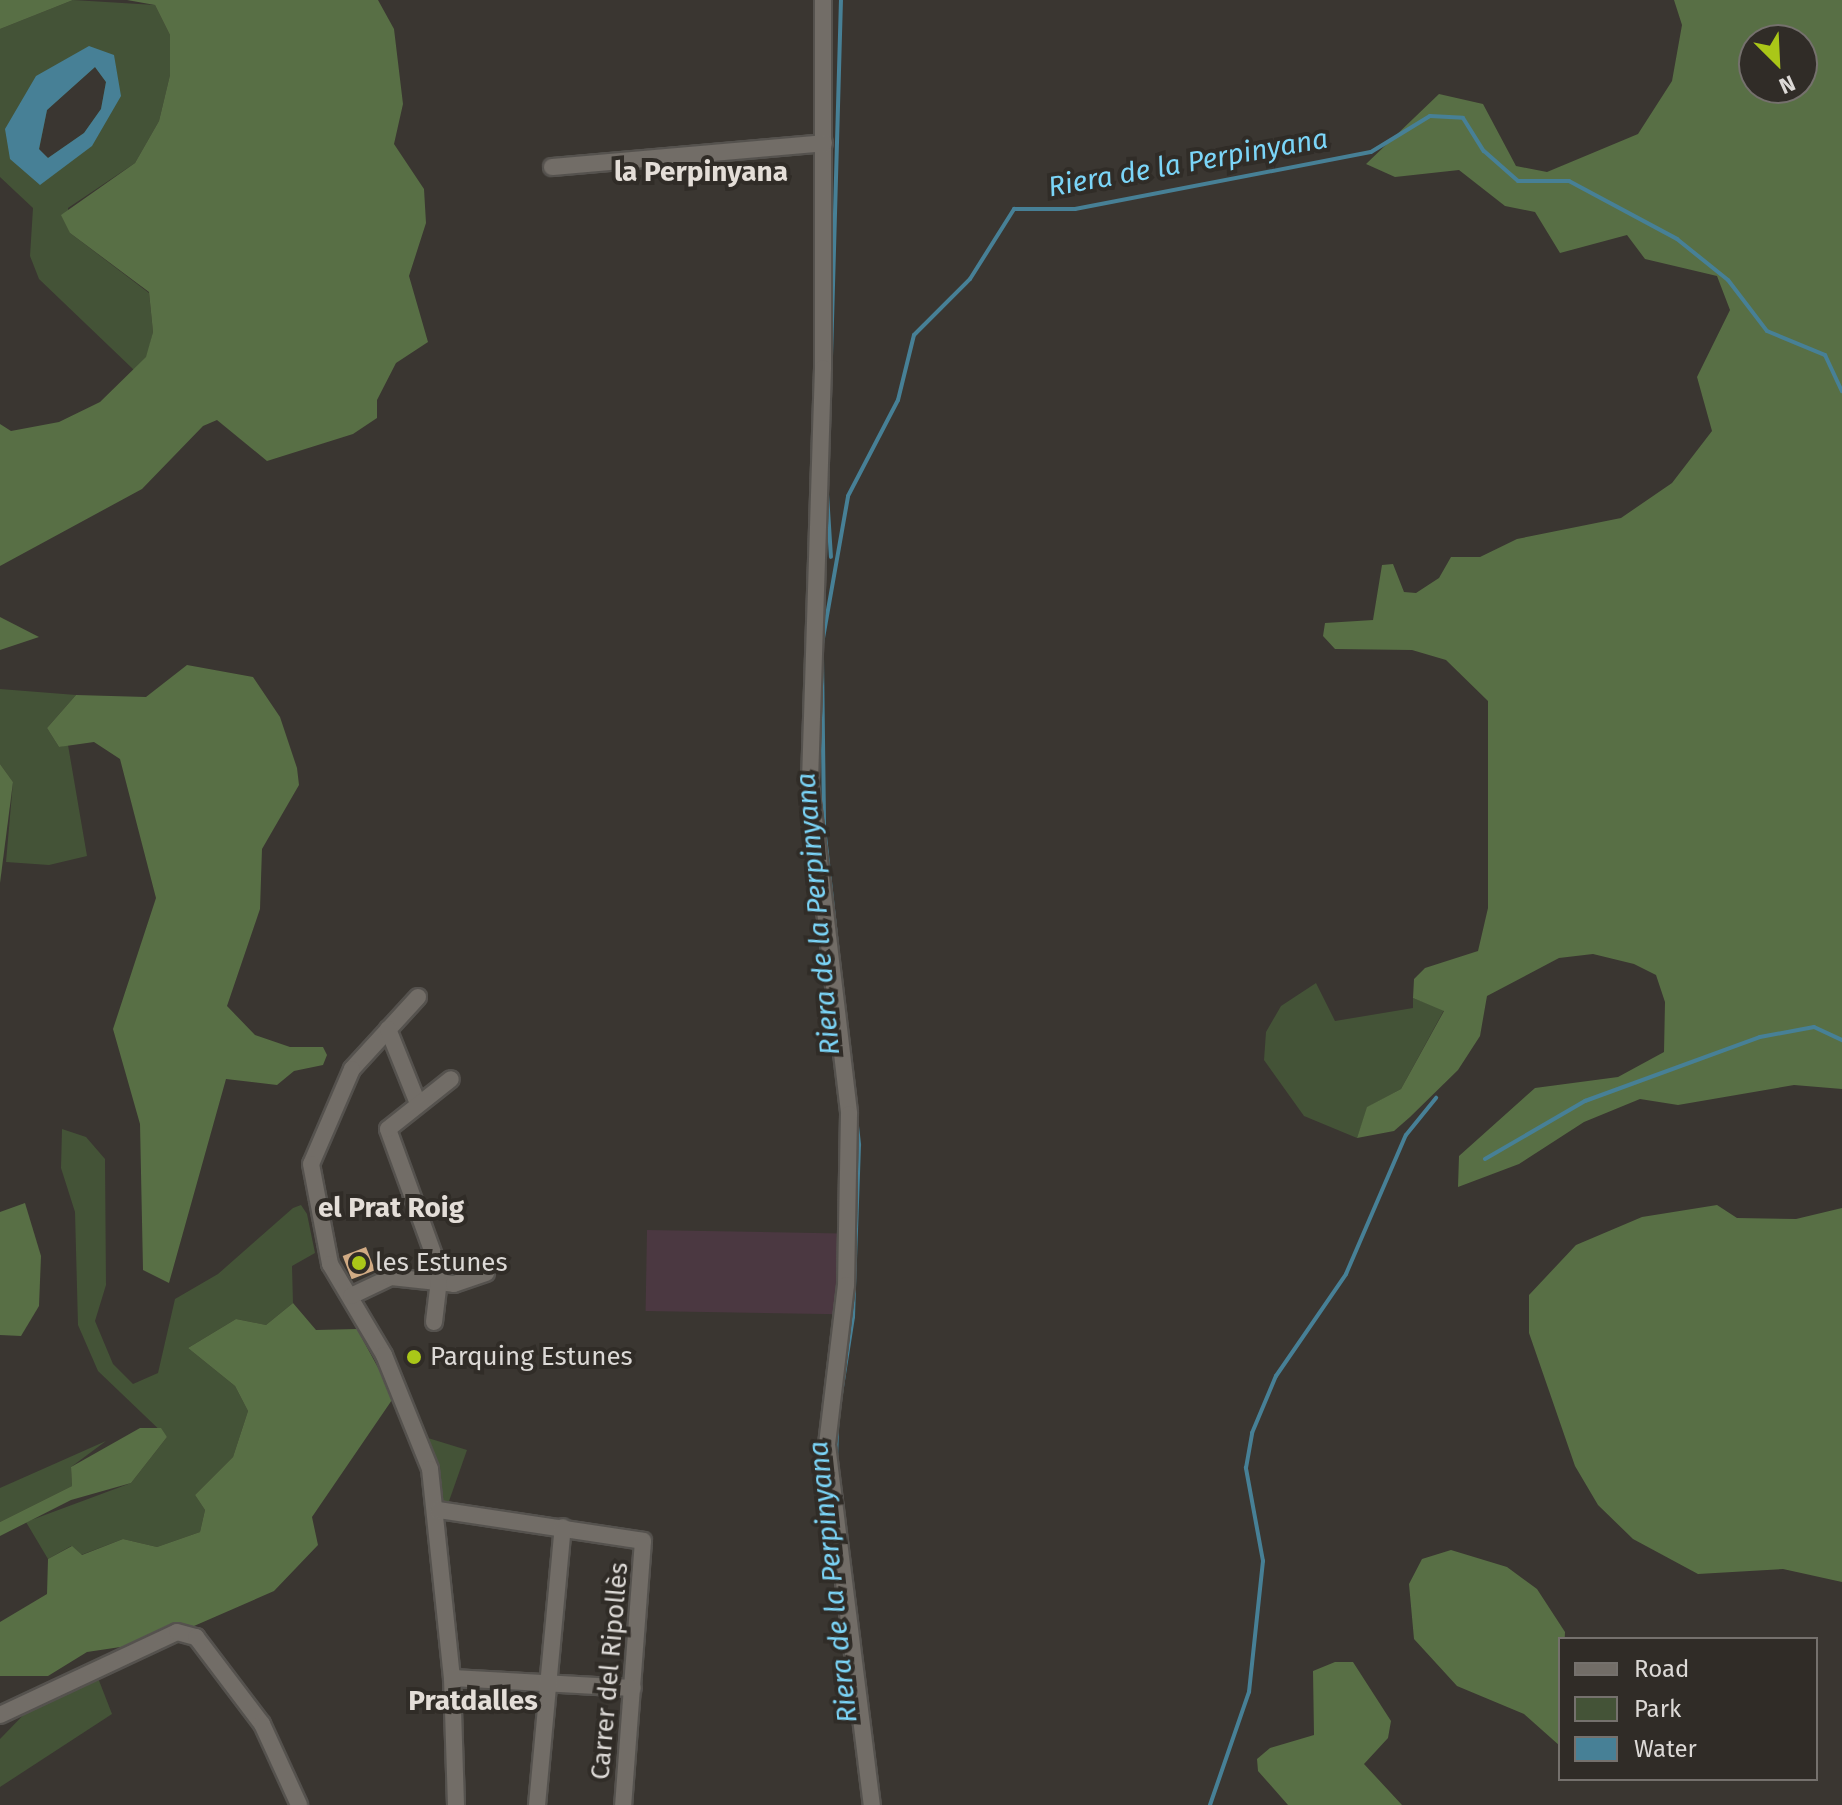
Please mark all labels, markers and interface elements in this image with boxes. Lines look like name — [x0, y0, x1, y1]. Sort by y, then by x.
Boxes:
north arrow — [1738, 24, 1818, 104]
text: N — [1775, 69, 1799, 100]
water label: Riera de la Perpinyana — [1046, 122, 1330, 204]
district label: la Perpinyana — [614, 155, 788, 189]
water label: Riera de la Perpinyana — [789, 771, 847, 1057]
district label: el Prat Roig — [318, 1191, 464, 1225]
place label: les Estunes — [375, 1247, 508, 1279]
marker: les Estunes — [350, 1254, 368, 1272]
place label: Parquing Estunes — [430, 1341, 633, 1373]
marker: Parquing Estunes — [405, 1348, 423, 1366]
water label: Riera de la Perpinyana — [801, 1439, 865, 1725]
street label: Carrer del Ripollès — [585, 1561, 635, 1781]
legend — [1558, 1637, 1818, 1781]
text: Road — [1634, 1655, 1689, 1683]
district label: Pratdalles — [408, 1684, 538, 1718]
text: Park — [1634, 1695, 1681, 1723]
text: Water — [1634, 1735, 1697, 1763]

